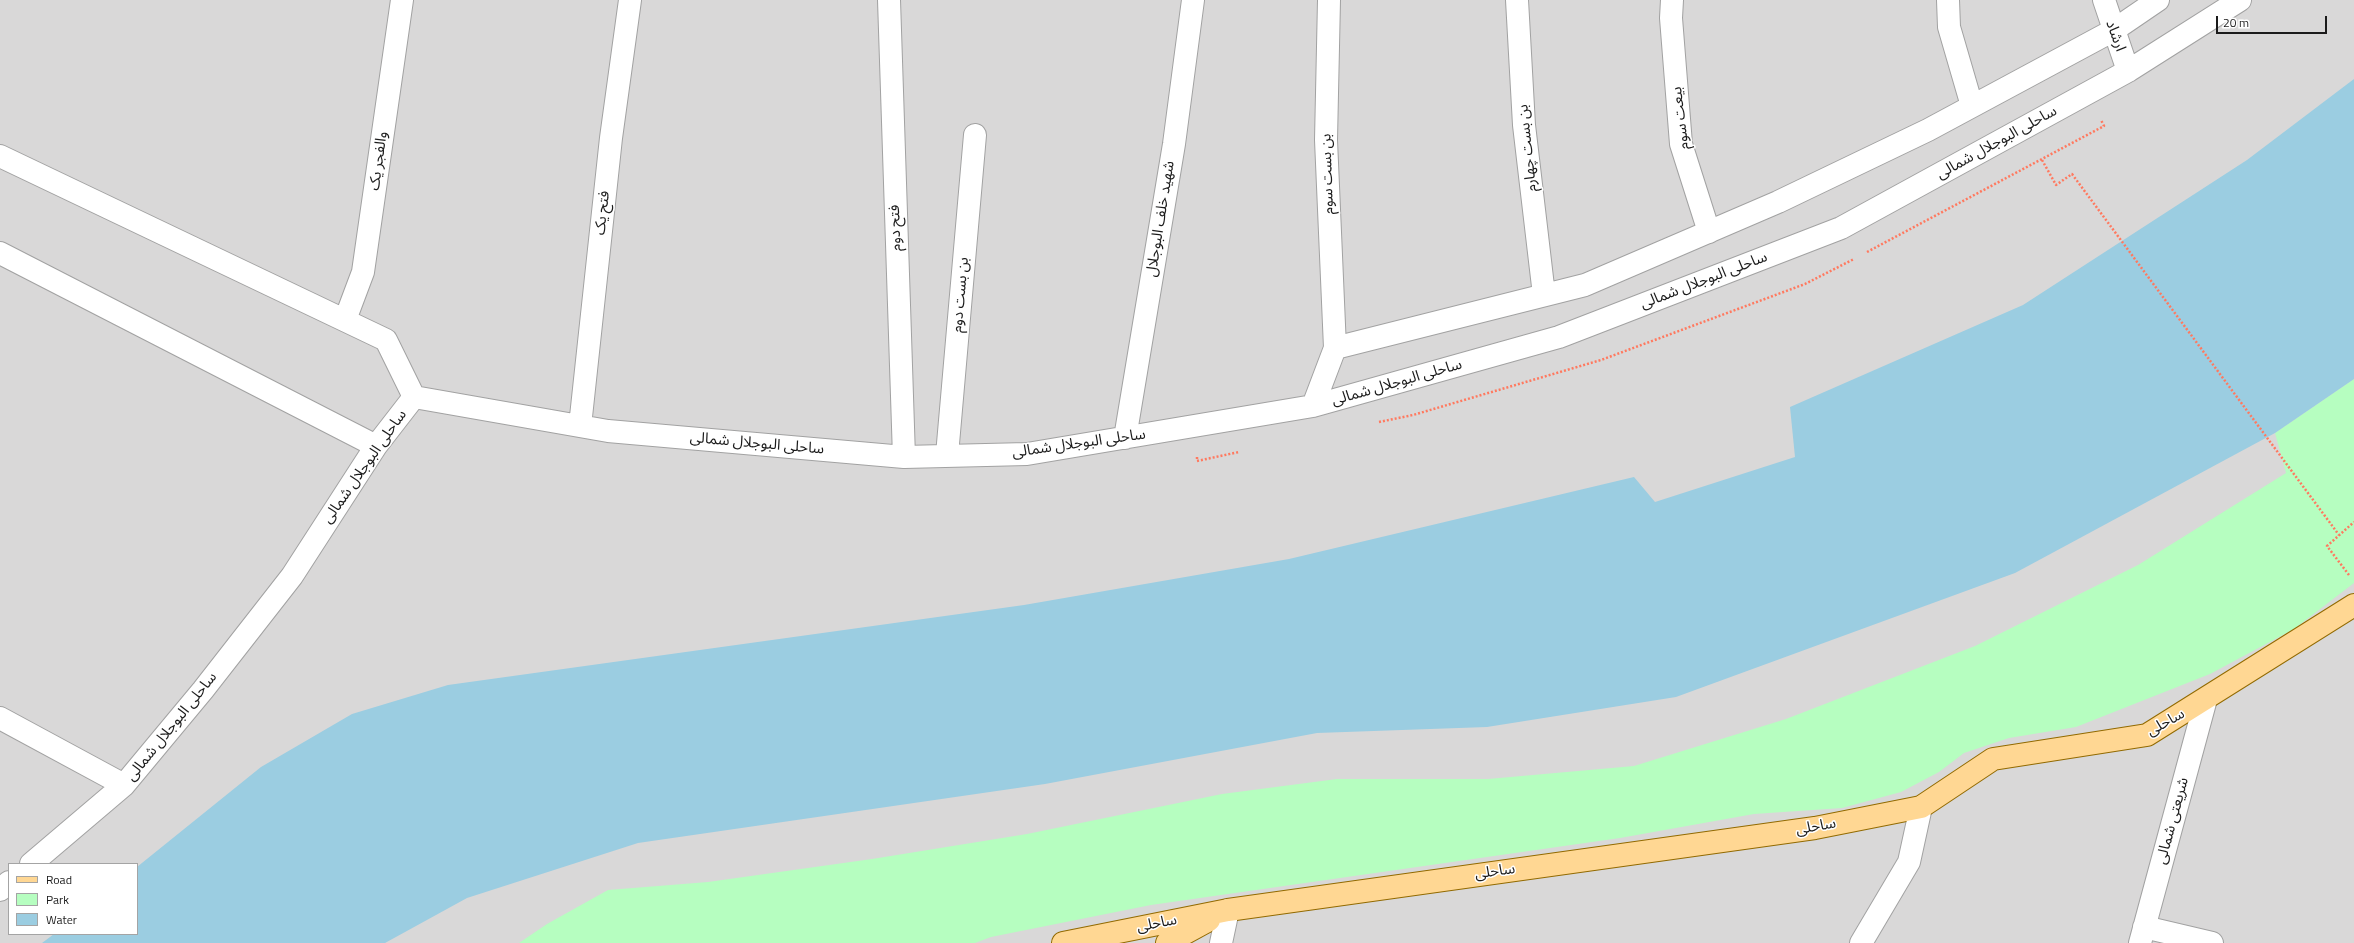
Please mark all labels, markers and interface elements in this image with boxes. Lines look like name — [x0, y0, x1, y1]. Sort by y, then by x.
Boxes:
scale bar — [2218, 8, 2329, 34]
text: 20 m — [2223, 13, 2249, 32]
street label: ارشاد — [2101, 18, 2129, 54]
street label: بیعت سوم — [1668, 86, 1694, 150]
street label: ساحلی البوجلال شمالی — [1934, 102, 2060, 184]
street label: بن بست چهارم — [1514, 103, 1542, 193]
street label: والفجر یک — [366, 130, 392, 192]
street label: بن بست سوم — [1318, 133, 1338, 215]
street label: شهید خلف البوجلال — [1143, 160, 1179, 278]
street label: فتح یک — [592, 190, 614, 236]
street label: فتح دوم — [886, 204, 906, 252]
street label: ساحلی البوجلال شمالی — [1638, 248, 1770, 314]
street label: بن بست دوم — [949, 256, 973, 334]
street label: ساحلی البوجلال شمالی — [1330, 356, 1464, 410]
street label: ساحلی البوجلال شمالی — [319, 407, 411, 527]
street label: ساحلی البوجلال شمالی — [1011, 426, 1147, 462]
street label: ساحلی البوجلال شمالی — [689, 429, 825, 459]
street label: ساحلی البوجلال شمالی — [123, 669, 221, 785]
street label: ساحلی — [2144, 705, 2188, 741]
street label: شریعتی شمالی — [2153, 776, 2193, 866]
street label: ساحلی — [1794, 815, 1838, 839]
street label: ساحلی — [1474, 860, 1516, 884]
legend — [8, 863, 138, 935]
text: Road — [46, 870, 72, 889]
text: Park — [46, 890, 69, 909]
text: Water — [46, 910, 77, 929]
street label: ساحلی — [1135, 911, 1179, 937]

